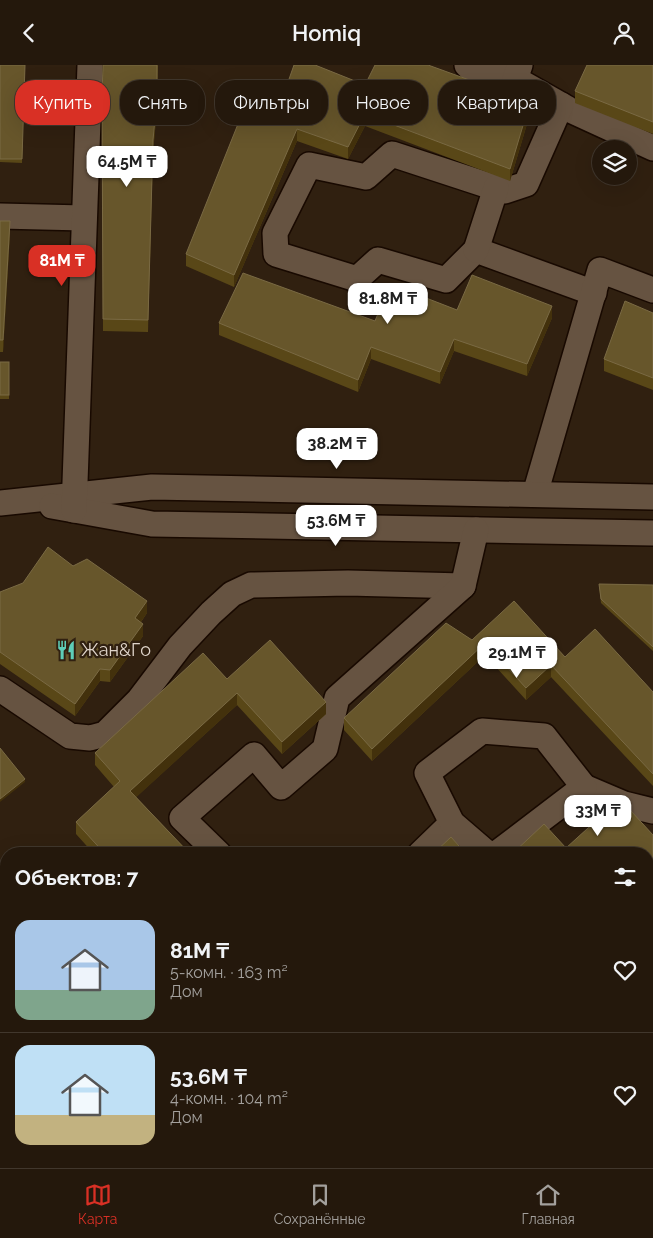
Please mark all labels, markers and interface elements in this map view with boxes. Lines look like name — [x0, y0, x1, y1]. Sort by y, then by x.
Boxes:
icon: back — [15, 19, 43, 47]
icon: person — [610, 19, 638, 47]
text: Homiq — [292, 20, 361, 46]
chip: Купить — [15, 80, 110, 125]
chip: Снять — [120, 80, 205, 125]
chip: Фильтры — [215, 80, 328, 125]
chip: Новое — [338, 80, 428, 125]
chip: Квартира — [438, 80, 556, 125]
map controls — [592, 140, 637, 185]
button: layers — [592, 140, 637, 185]
pin: 64.5M ₸ — [81, 145, 173, 188]
text: 64.5M ₸ — [98, 152, 156, 171]
pin: 81M ₸ — [27, 245, 97, 287]
text: 81M ₸ — [39, 251, 85, 270]
pin: 81.8M ₸ — [342, 283, 434, 325]
text: 81.8M ₸ — [359, 289, 417, 308]
pin: 38.2M ₸ — [291, 427, 383, 470]
text: 38.2M ₸ — [308, 434, 366, 453]
pin: 53.6M ₸ — [290, 505, 382, 547]
text: 53.6M ₸ — [307, 511, 365, 530]
pin: 29.1M ₸ — [471, 637, 563, 679]
restaurant icon: Жан&Го — [55, 639, 77, 661]
place label: Жан&Го — [81, 639, 151, 660]
text: 29.1M ₸ — [488, 643, 546, 662]
pin: 33M ₸ — [563, 795, 633, 837]
text: 33M ₸ — [575, 801, 621, 820]
icon: filters — [611, 863, 639, 891]
text: Объектов: 7 — [15, 865, 138, 890]
text: 81M ₸ — [170, 938, 229, 963]
icon: home — [55, 940, 115, 1000]
icon: heart — [611, 956, 639, 984]
text: 5-комн. · 163 m² — [170, 963, 288, 982]
text: Дом — [170, 982, 203, 1001]
text: 53.6M ₸ — [170, 1064, 247, 1089]
icon: home — [55, 1065, 115, 1125]
icon: heart — [611, 1081, 639, 1109]
text: 4-комн. · 104 m² — [170, 1089, 288, 1108]
text: Дом — [170, 1108, 203, 1127]
tab: Карта — [78, 1181, 118, 1227]
tab: Сохранённые — [274, 1181, 365, 1227]
tab: Главная — [522, 1181, 575, 1227]

